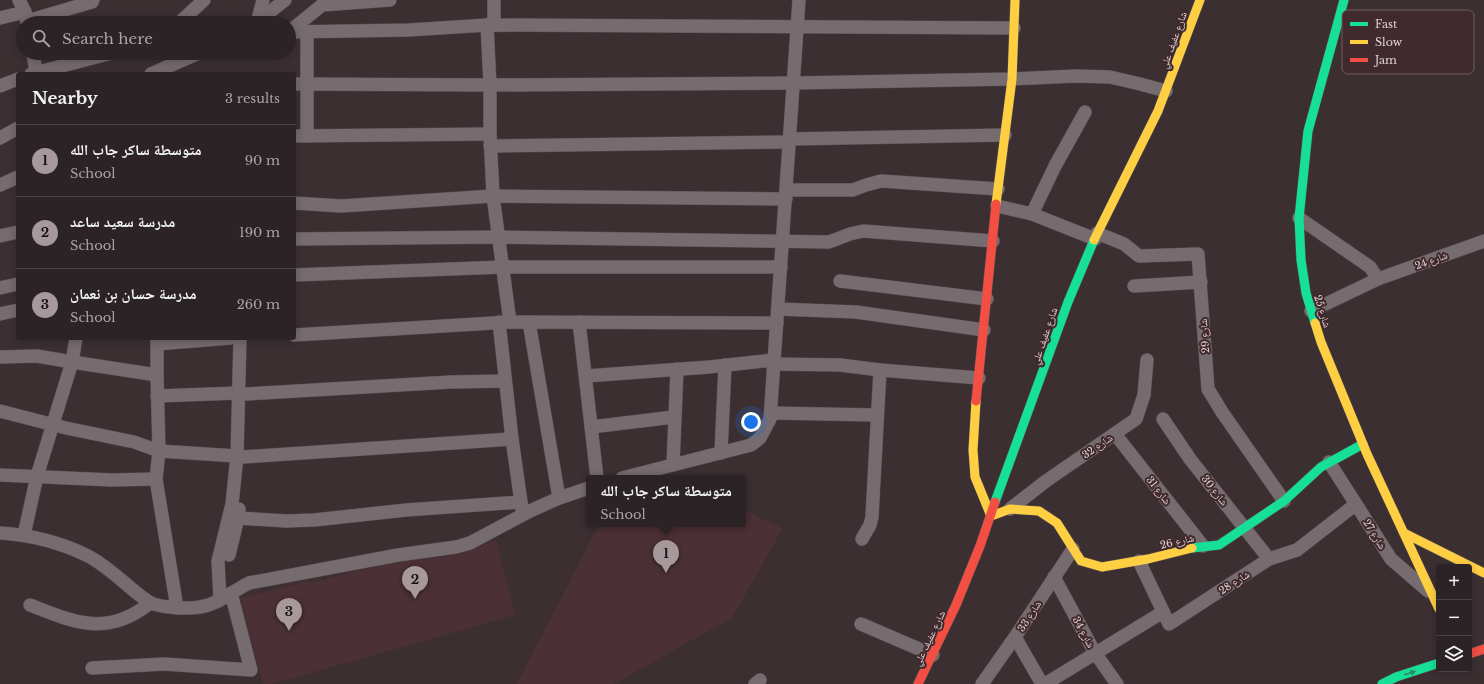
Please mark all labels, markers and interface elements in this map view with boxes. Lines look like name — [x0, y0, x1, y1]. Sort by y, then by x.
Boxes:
street label: شارع عفيف علي — [1157, 9, 1191, 71]
legend — [1342, 10, 1474, 74]
search box — [16, 16, 296, 60]
text: Fast — [1375, 17, 1398, 31]
icon: search — [30, 27, 52, 49]
text: Search here — [62, 29, 153, 48]
text: Slow — [1375, 35, 1403, 49]
text: Jam — [1373, 53, 1397, 67]
text: Nearby — [32, 88, 98, 109]
text: 3 results — [225, 90, 280, 107]
text: متوسطة ساكر جاب الله — [70, 140, 202, 159]
text: 1 — [42, 152, 48, 169]
text: 90 m — [245, 152, 280, 169]
text: School — [70, 165, 116, 182]
text: مدرسة سعيد ساعد — [70, 212, 175, 231]
text: 2 — [41, 224, 49, 241]
text: 190 m — [239, 224, 280, 241]
text: School — [70, 237, 116, 254]
street label: شارع 24 — [1413, 248, 1450, 272]
text: مدرسة حسان بن نعمان — [70, 284, 197, 303]
street label: شارع 25 — [1311, 293, 1334, 330]
text: 3 — [41, 296, 49, 313]
text: 260 m — [237, 296, 280, 313]
street label: شارع عفيف علي — [1029, 305, 1062, 367]
text: School — [70, 309, 116, 326]
street label: شارع 29 — [1197, 318, 1212, 354]
your location — [741, 412, 761, 432]
street label: شارع 32 — [1080, 431, 1115, 462]
street label: شارع 30 — [1199, 472, 1231, 509]
street label: شارع 31 — [1143, 473, 1174, 507]
popup — [586, 475, 746, 527]
text: متوسطة ساكر جاب الله — [600, 481, 732, 500]
text: School — [600, 506, 646, 523]
street label: شارع 27 — [1360, 517, 1389, 552]
street label: شارع 26 — [1159, 531, 1196, 552]
pin: 1 — [653, 540, 679, 573]
map controls — [1436, 564, 1472, 672]
button: + — [1436, 564, 1472, 600]
pin: 2 — [402, 566, 428, 599]
street label: شارع 28 — [1216, 567, 1252, 597]
pin: 3 — [276, 598, 302, 631]
street label: شارع 33 — [1015, 598, 1044, 634]
button: − — [1436, 600, 1472, 636]
street label: شارع عفيف علي — [910, 608, 950, 669]
street label: شارع 34 — [1070, 614, 1098, 651]
button: layers — [1436, 636, 1472, 672]
one-way arrow — [1405, 670, 1417, 676]

